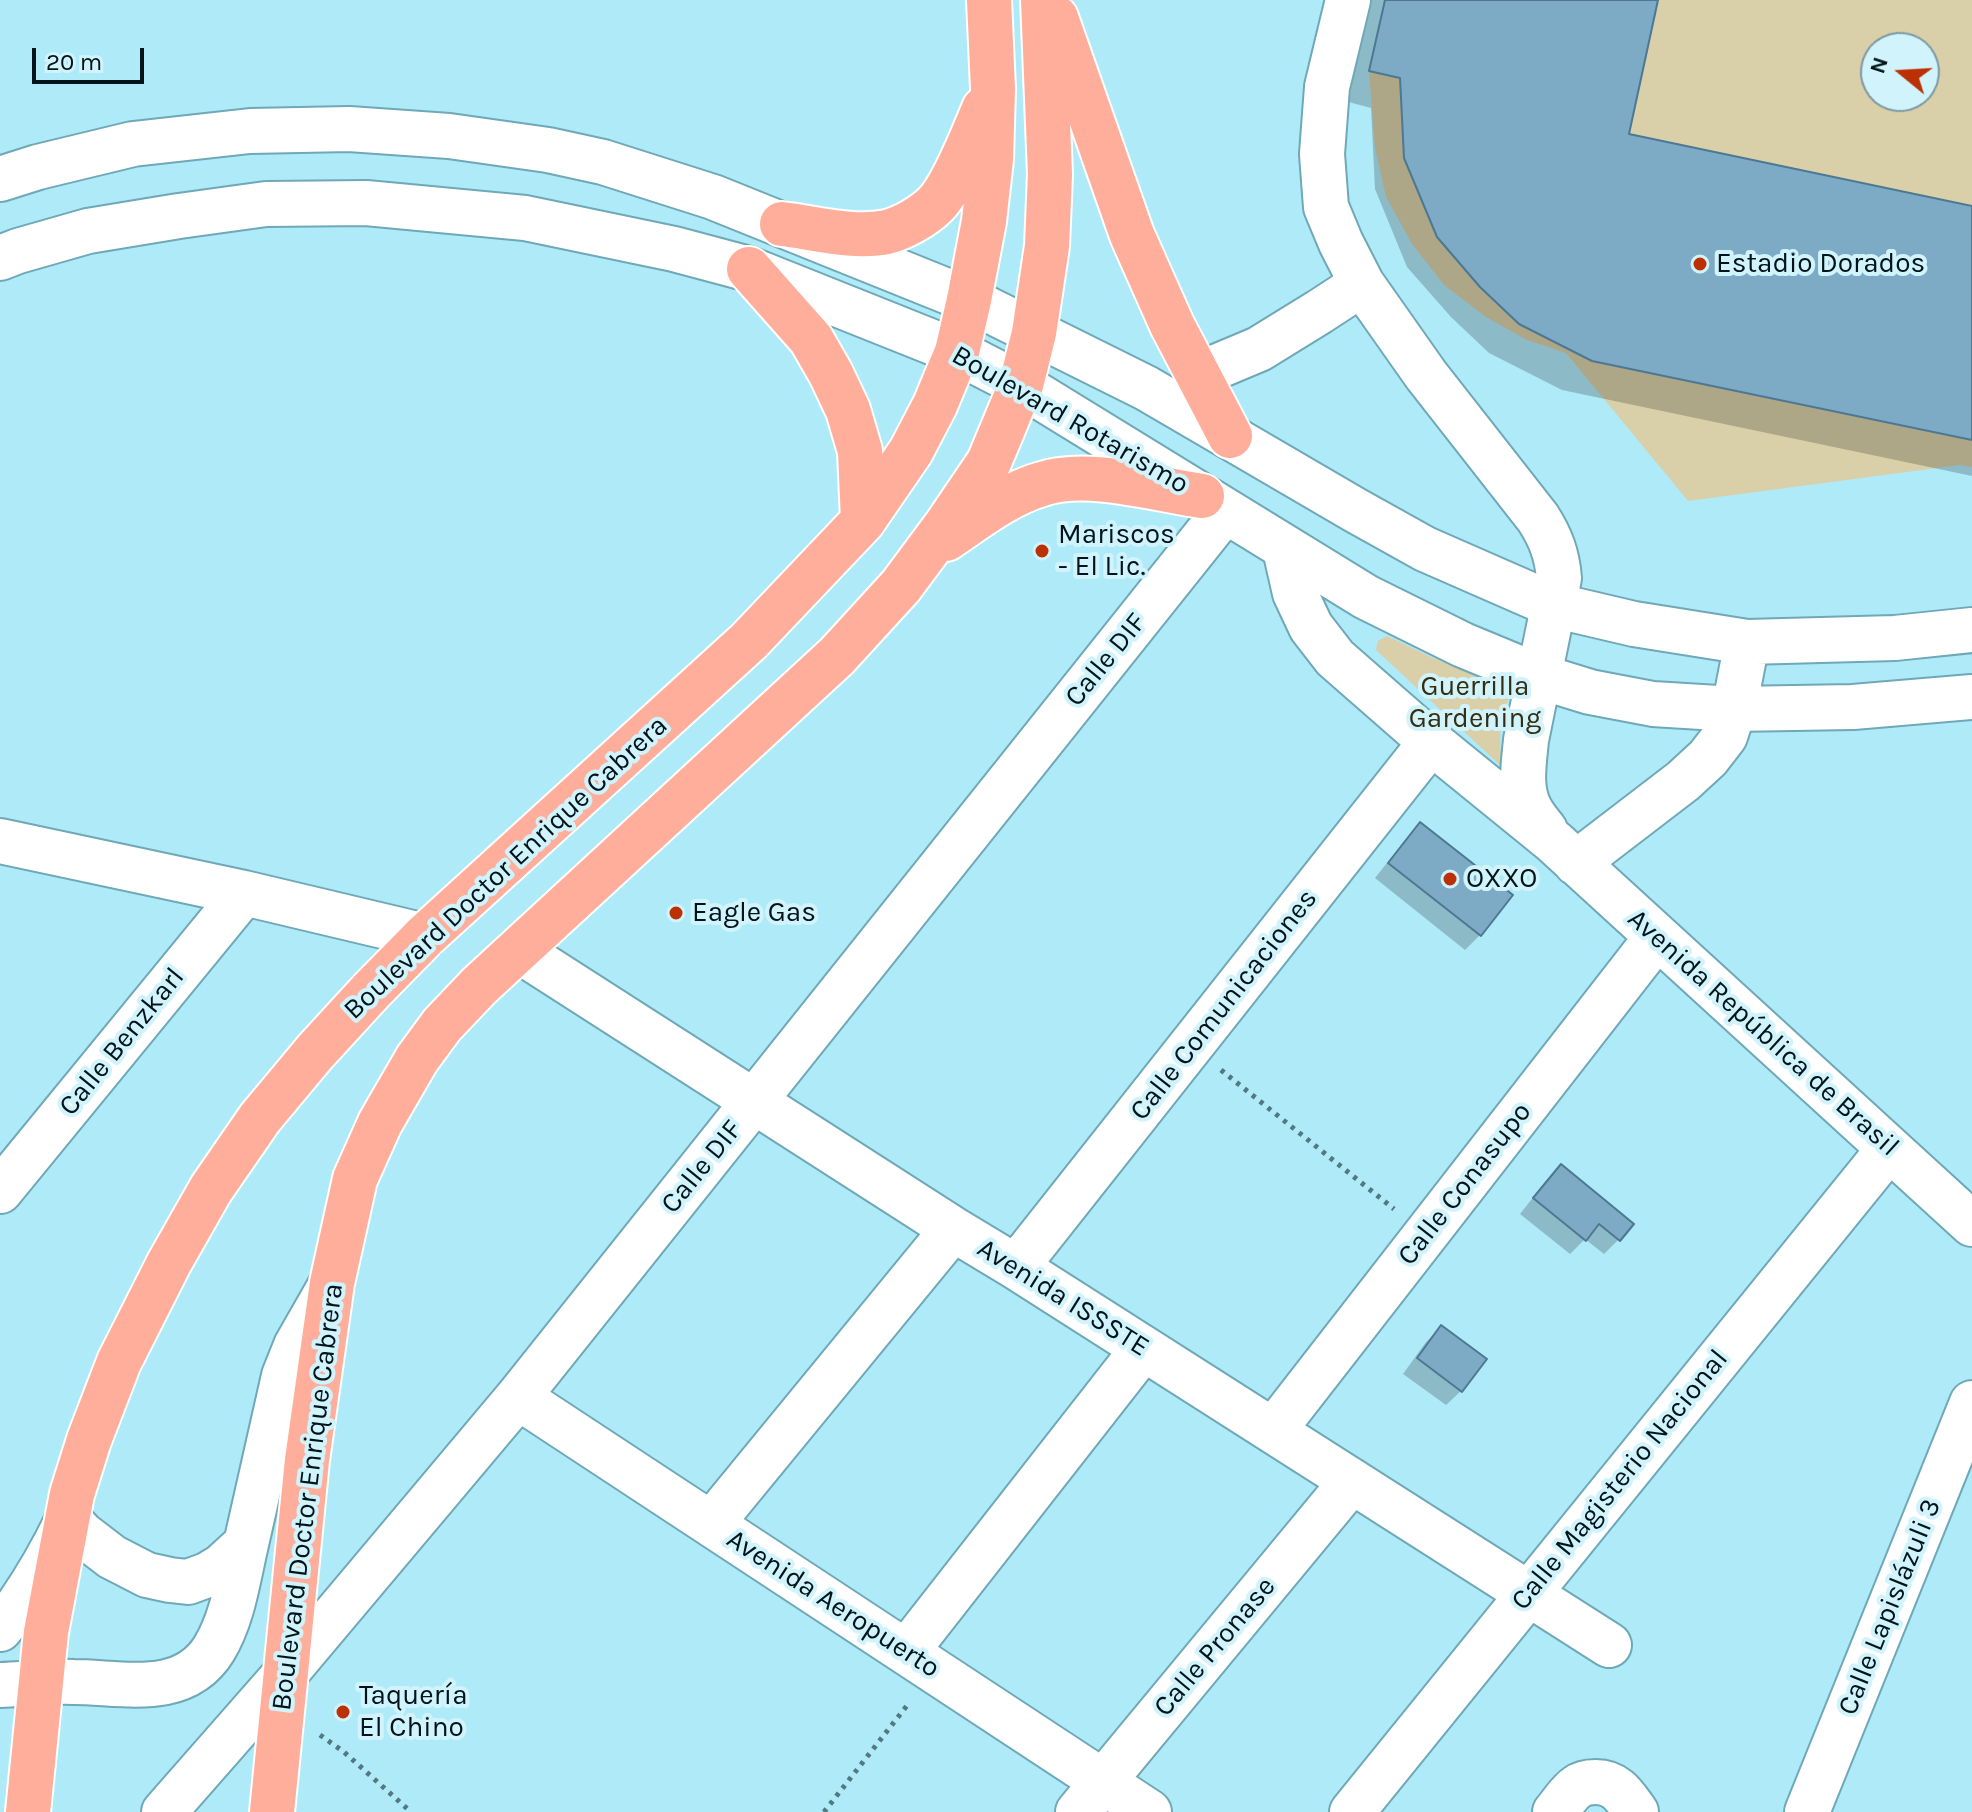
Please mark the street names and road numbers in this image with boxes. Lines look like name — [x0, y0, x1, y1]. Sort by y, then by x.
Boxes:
street label: Boulevard Rotarismo — [946, 339, 1194, 501]
street label: Calle DIF — [1058, 607, 1154, 713]
street label: Boulevard Doctor Enrique Cabrera — [337, 709, 675, 1027]
street label: Calle Comunicaciones — [1123, 883, 1325, 1127]
street label: Avenida República de Brasil — [1620, 902, 1906, 1164]
street label: Calle Benzkarl — [52, 961, 192, 1123]
street label: Calle Conasupo — [1391, 1096, 1539, 1272]
street label: Calle DIF — [654, 1114, 750, 1220]
street label: Avenida ISSSTE — [971, 1232, 1155, 1364]
street label: Boulevard Doctor Enrique Cabrera — [265, 1281, 351, 1713]
street label: Calle Magisterio Nacional — [1505, 1343, 1735, 1617]
street label: Calle Lapislázuli 3 — [1831, 1494, 1949, 1720]
street label: Avenida Aeropuerto — [720, 1523, 946, 1685]
street label: Calle Pronase — [1147, 1570, 1283, 1724]

